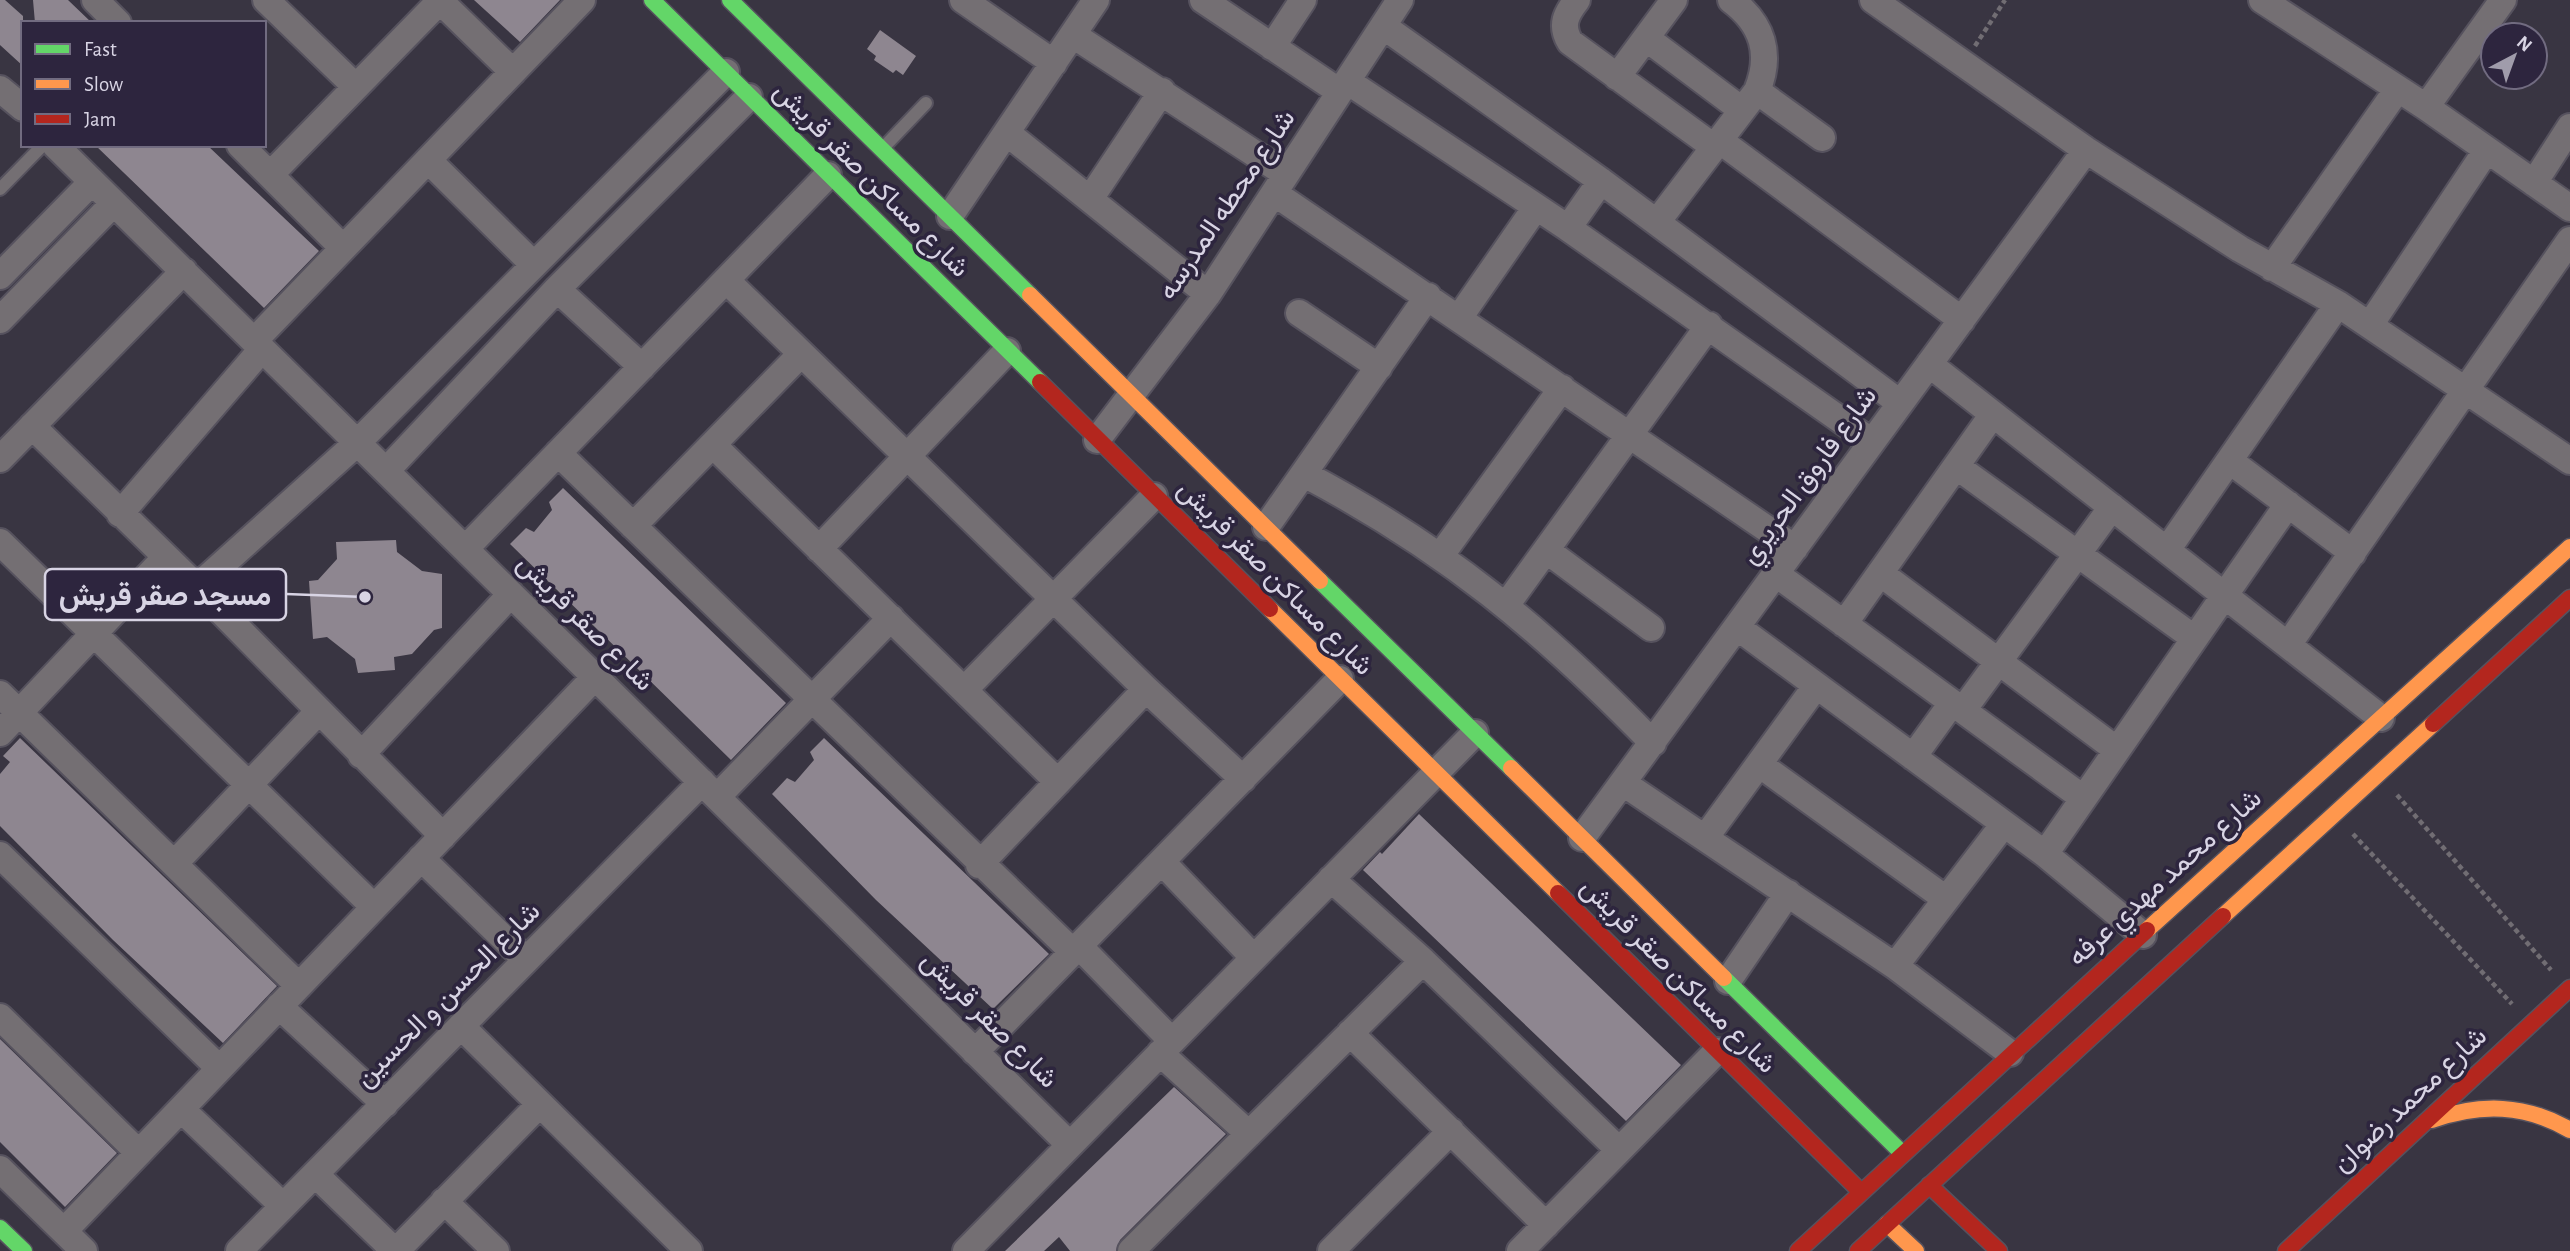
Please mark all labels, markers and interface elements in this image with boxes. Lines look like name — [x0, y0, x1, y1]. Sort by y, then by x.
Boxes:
legend — [21, 21, 266, 147]
north arrow — [2479, 21, 2549, 91]
text: N — [2513, 33, 2535, 56]
text: Fast — [84, 39, 117, 60]
text: Slow — [84, 74, 123, 95]
street label: شارع مساكن صقر قريش — [766, 77, 974, 285]
street label: شارع محطه المدرسه — [1153, 105, 1303, 307]
text: Jam — [84, 109, 116, 130]
street label: شارع فاروق الحريري — [1736, 382, 1888, 574]
street label: شارع مساكن صقر قريش — [1170, 475, 1378, 683]
street label: شارع صقر قريش — [509, 549, 659, 699]
callout: مسجد صقر قريش — [45, 569, 286, 620]
text: مسجد صقر قريش — [59, 581, 271, 613]
street label: شارع محمد مهدي عرفه — [2063, 784, 2272, 977]
street label: شارع مساكن صقر قريش — [1573, 873, 1781, 1081]
street label: شارع الحسن و الحسين — [350, 897, 548, 1095]
street label: شارع صقر قريش — [913, 946, 1063, 1096]
street label: شارع محمد رضوان — [2328, 1022, 2494, 1180]

